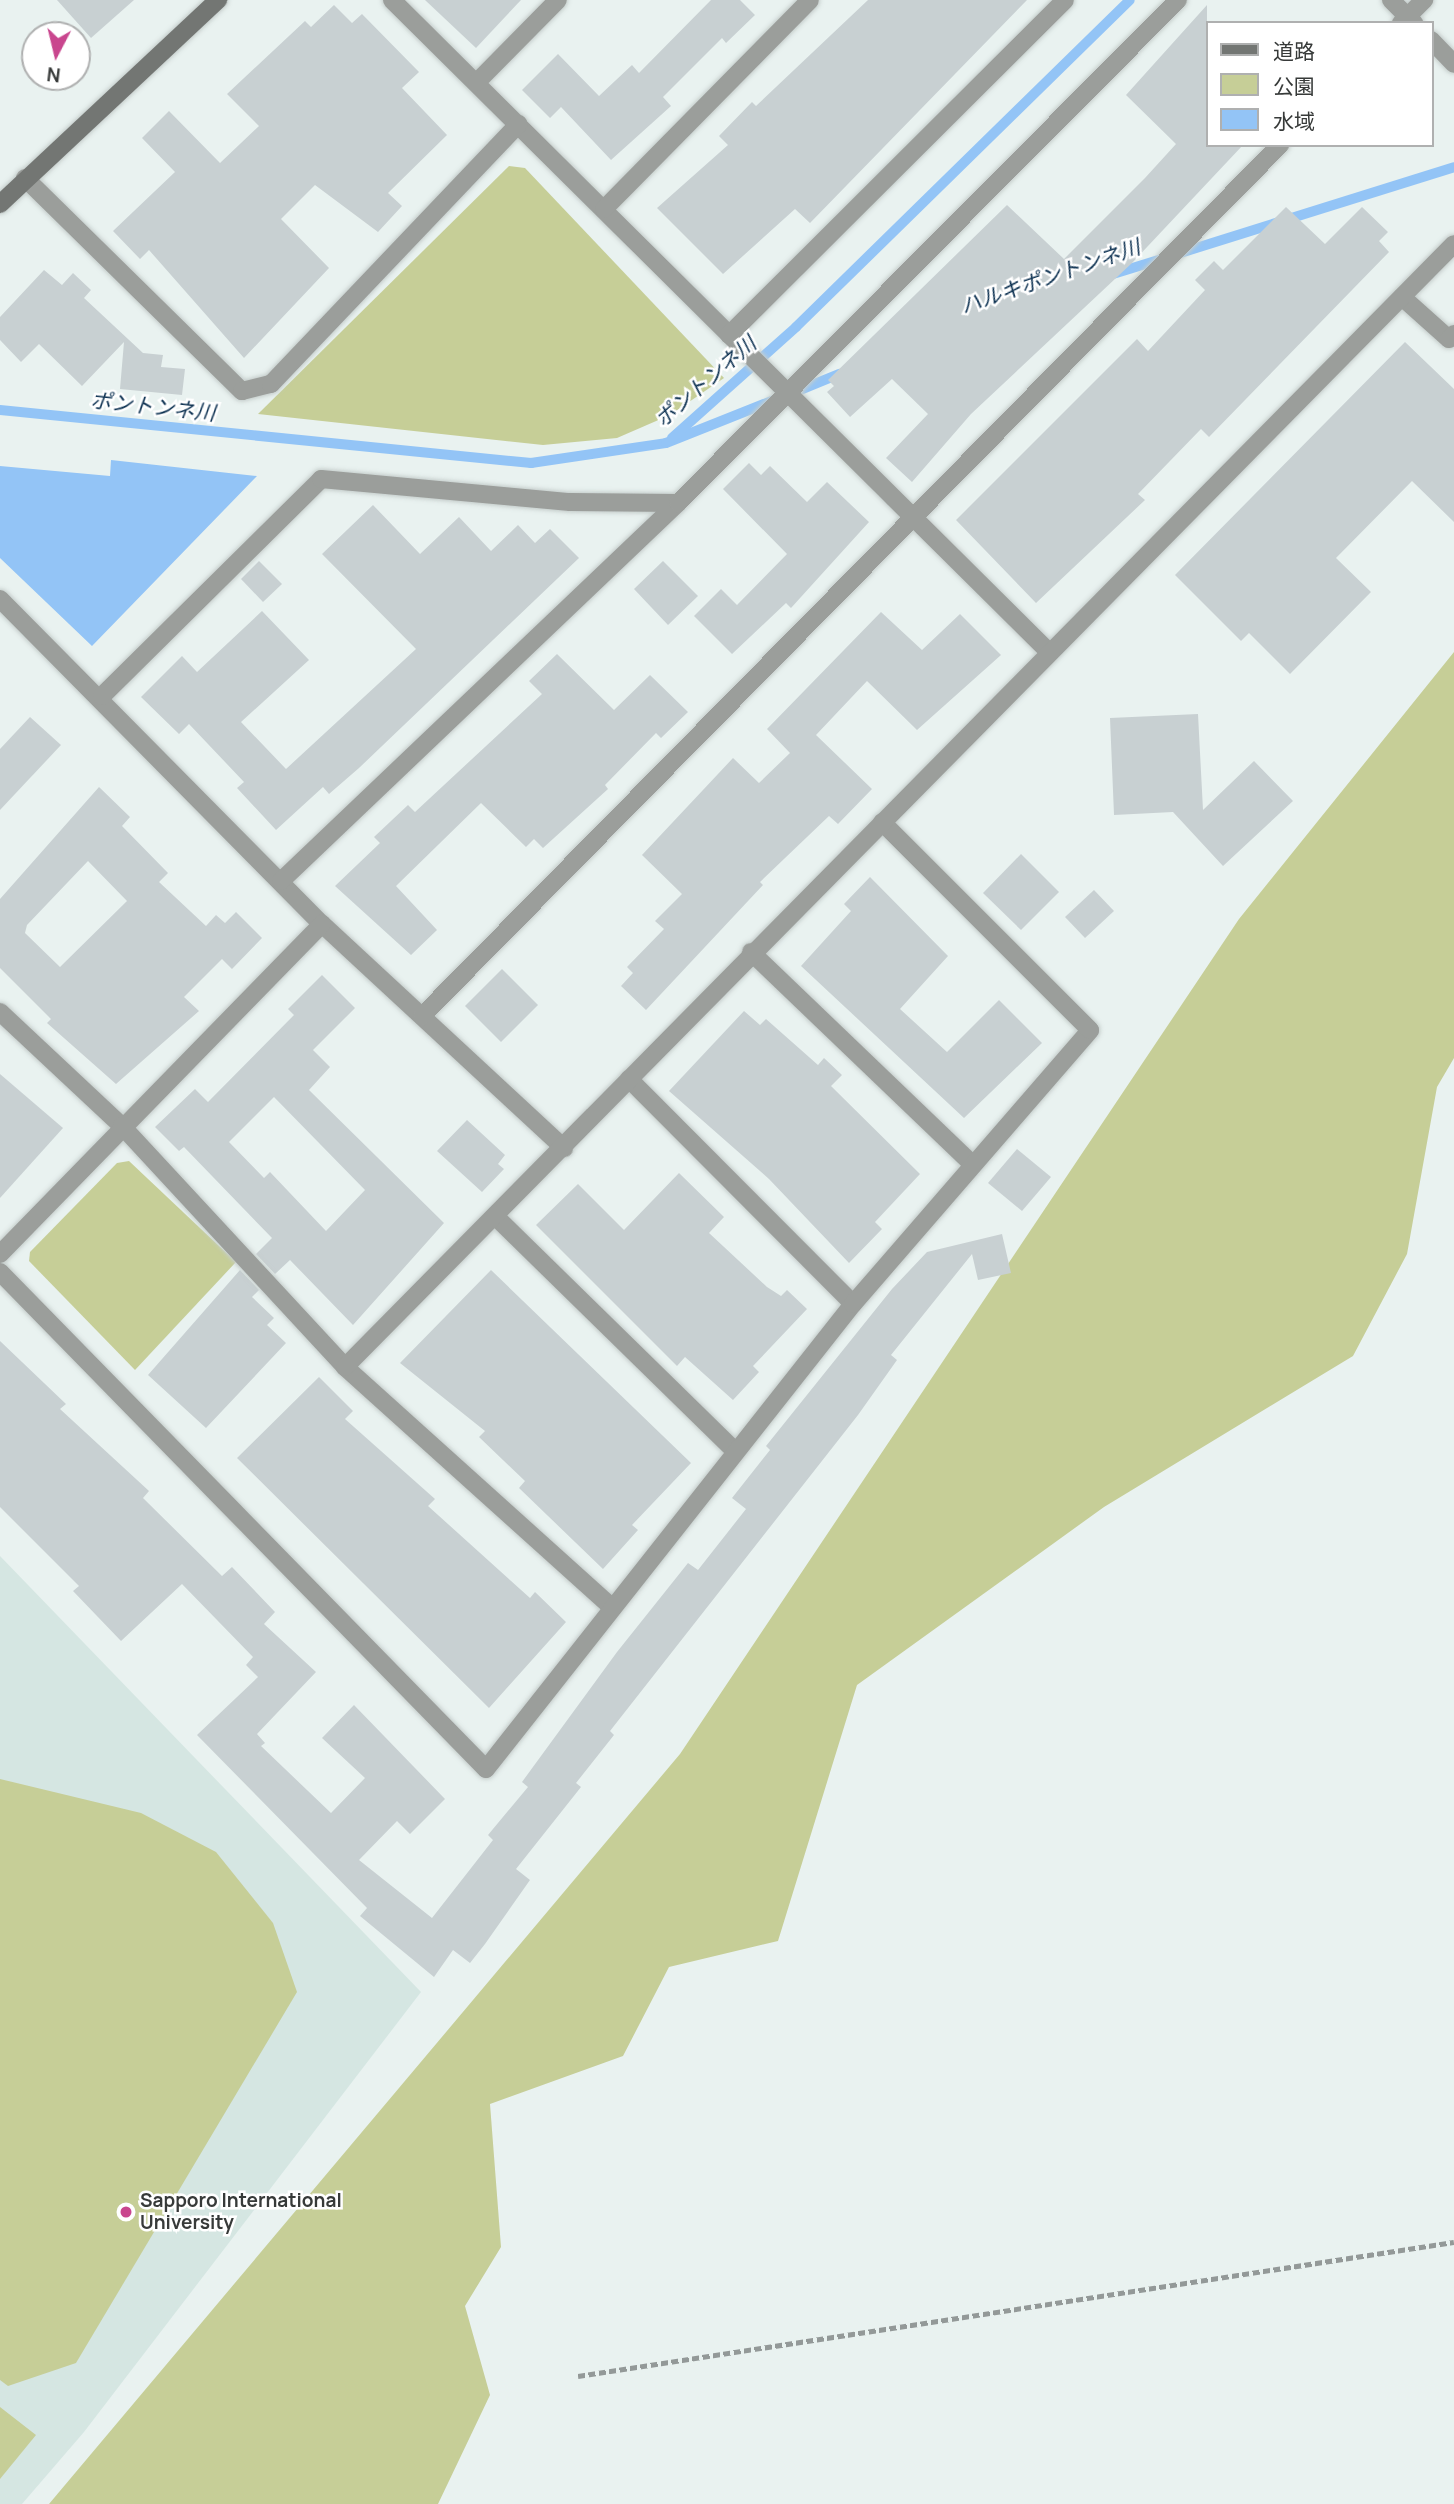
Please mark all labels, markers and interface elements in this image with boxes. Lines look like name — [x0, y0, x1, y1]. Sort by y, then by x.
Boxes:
north arrow — [21, 21, 91, 91]
legend — [1206, 21, 1433, 147]
text: 道路 — [1273, 37, 1315, 65]
text: N — [45, 61, 62, 89]
text: 公園 — [1273, 72, 1315, 100]
text: 水域 — [1273, 107, 1315, 135]
water label: ハルキポントンネ川 — [957, 233, 1143, 319]
water label: ポントンネ川 — [649, 330, 761, 432]
water label: ポントンネ川 — [89, 387, 217, 425]
place label: Sapporo International University — [140, 2190, 342, 2234]
marker: Sapporo International University — [118, 2204, 134, 2220]

